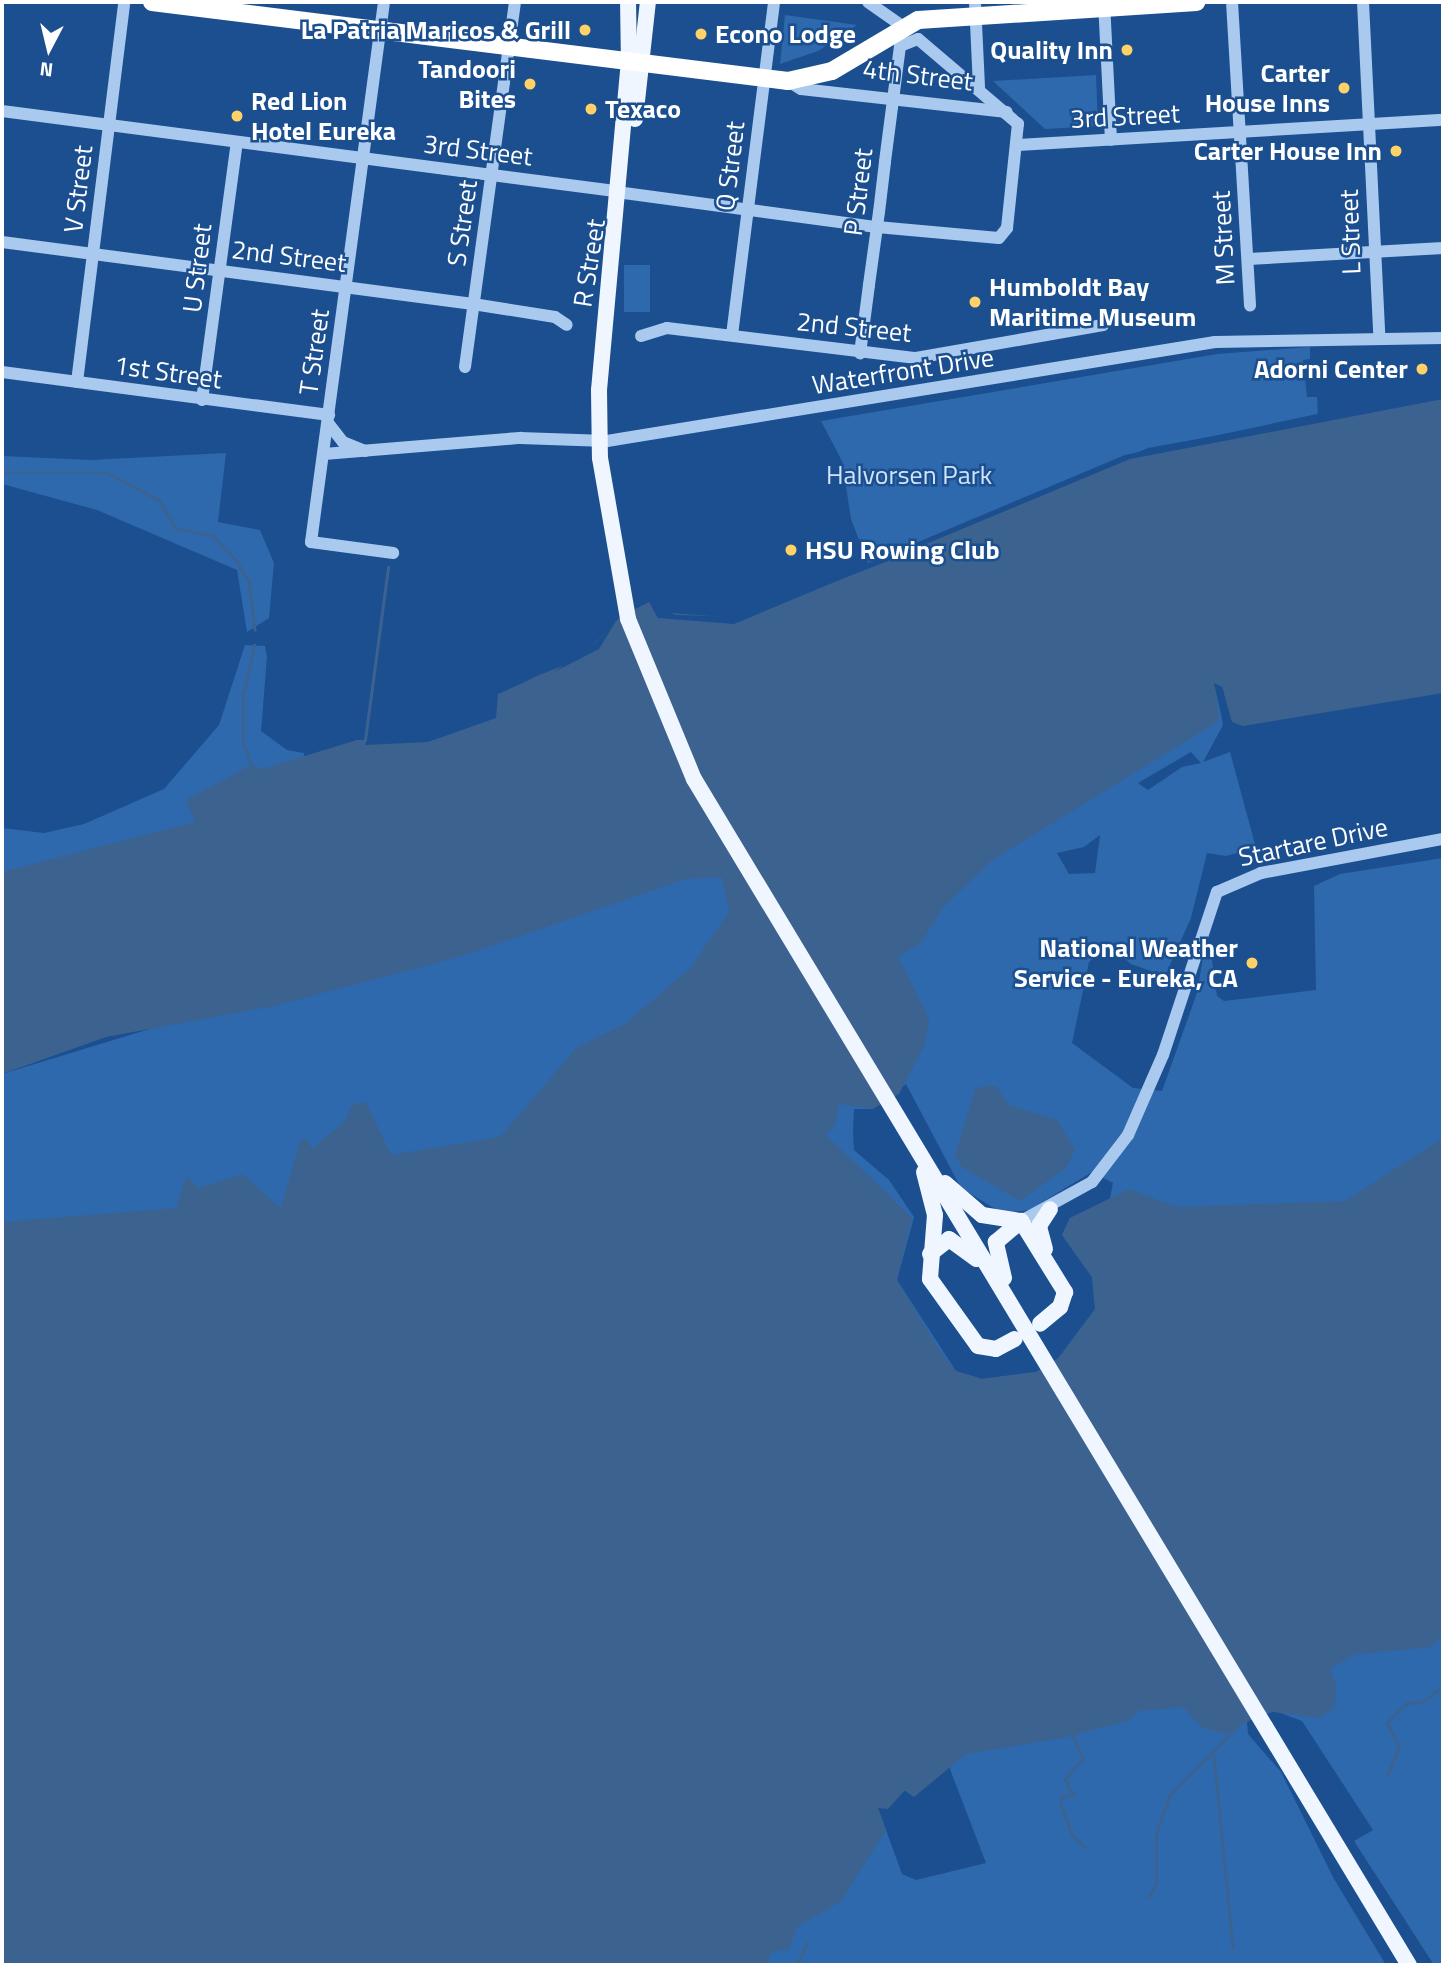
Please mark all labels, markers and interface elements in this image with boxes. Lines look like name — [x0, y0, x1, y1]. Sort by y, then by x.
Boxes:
north arrow — [14, 14, 84, 84]
place label: La Patria Maricos & Grill — [301, 14, 571, 46]
place label: Econo Lodge — [715, 18, 856, 50]
marker: La Patria Maricos & Grill — [577, 22, 593, 38]
marker: Econo Lodge — [693, 26, 709, 42]
place label: Quality Inn — [990, 34, 1113, 66]
marker: Quality Inn — [1119, 42, 1135, 58]
place label: Tandoori Bites — [418, 53, 516, 114]
street label: 4th Street — [861, 53, 975, 97]
text: N — [38, 55, 55, 86]
place label: Carter House Inns — [1205, 57, 1330, 119]
marker: Tandoori Bites — [522, 76, 538, 92]
marker: Carter House Inns — [1336, 80, 1352, 96]
place label: Red Lion Hotel Eureka — [251, 85, 396, 146]
place label: Texaco — [605, 93, 681, 125]
street label: 3rd Street — [1069, 98, 1181, 134]
marker: Texaco — [583, 101, 599, 117]
marker: Red Lion Hotel Eureka — [229, 108, 245, 124]
street label: Q Street — [709, 119, 751, 213]
street label: 3rd Street — [422, 128, 534, 172]
place label: Carter House Inn — [1194, 135, 1382, 167]
street label: V Street — [57, 143, 99, 235]
marker: Carter House Inn — [1388, 143, 1404, 159]
street label: P Street — [837, 146, 879, 238]
street label: S Street — [441, 178, 483, 268]
street label: L Street — [1333, 189, 1367, 275]
street label: M Street — [1205, 190, 1241, 286]
street label: R Street — [567, 217, 611, 309]
street label: U Street — [176, 222, 218, 314]
street label: 2nd Street — [230, 234, 348, 278]
place label: Humboldt Bay Maritime Museum — [989, 271, 1196, 332]
marker: Humboldt Bay Maritime Museum — [967, 294, 983, 310]
street label: 2nd Street — [795, 305, 913, 349]
street label: T Street — [293, 307, 335, 397]
street label: Waterfront Drive — [810, 341, 996, 401]
street label: 1st Street — [112, 349, 224, 395]
place label: Adorni Center — [1254, 353, 1408, 385]
marker: Adorni Center — [1414, 361, 1430, 377]
park label: Halvorsen Park — [826, 459, 992, 491]
place label: HSU Rowing Club — [805, 534, 1000, 566]
marker: HSU Rowing Club — [783, 542, 799, 558]
street label: Startare Drive — [1236, 811, 1390, 873]
place label: National Weather Service - Eureka, CA — [1014, 932, 1238, 993]
marker: National Weather Service - Eureka, CA — [1244, 955, 1260, 971]

